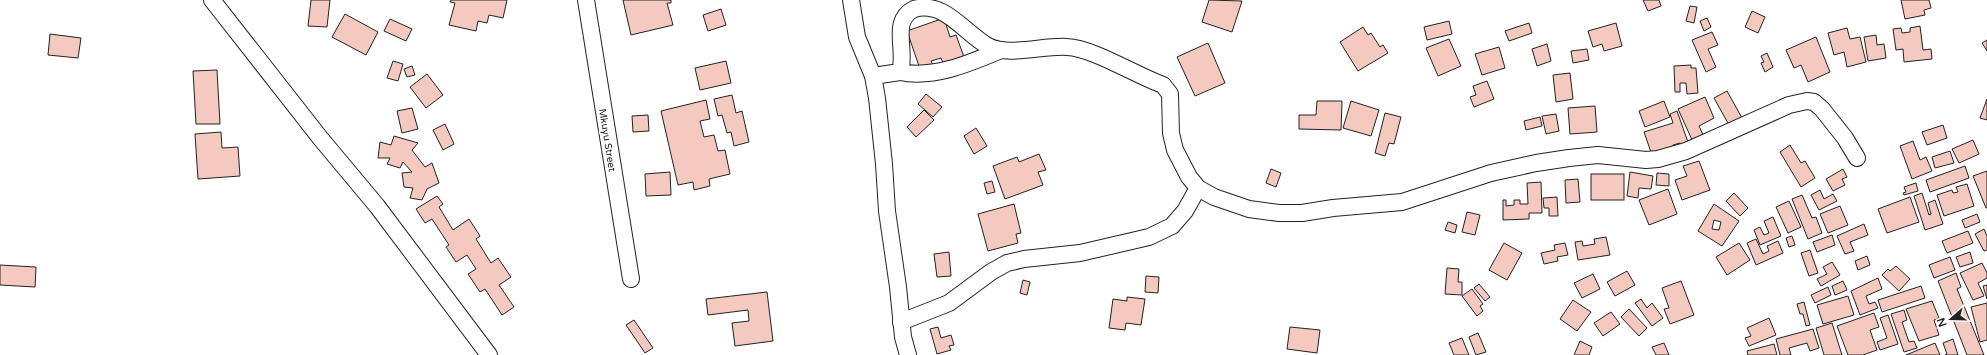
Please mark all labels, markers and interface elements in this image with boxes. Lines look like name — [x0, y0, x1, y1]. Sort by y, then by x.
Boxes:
street label: Mkuyu Street — [596, 108, 618, 173]
north arrow — [1931, 299, 1971, 339]
text: N — [1934, 316, 1950, 329]

